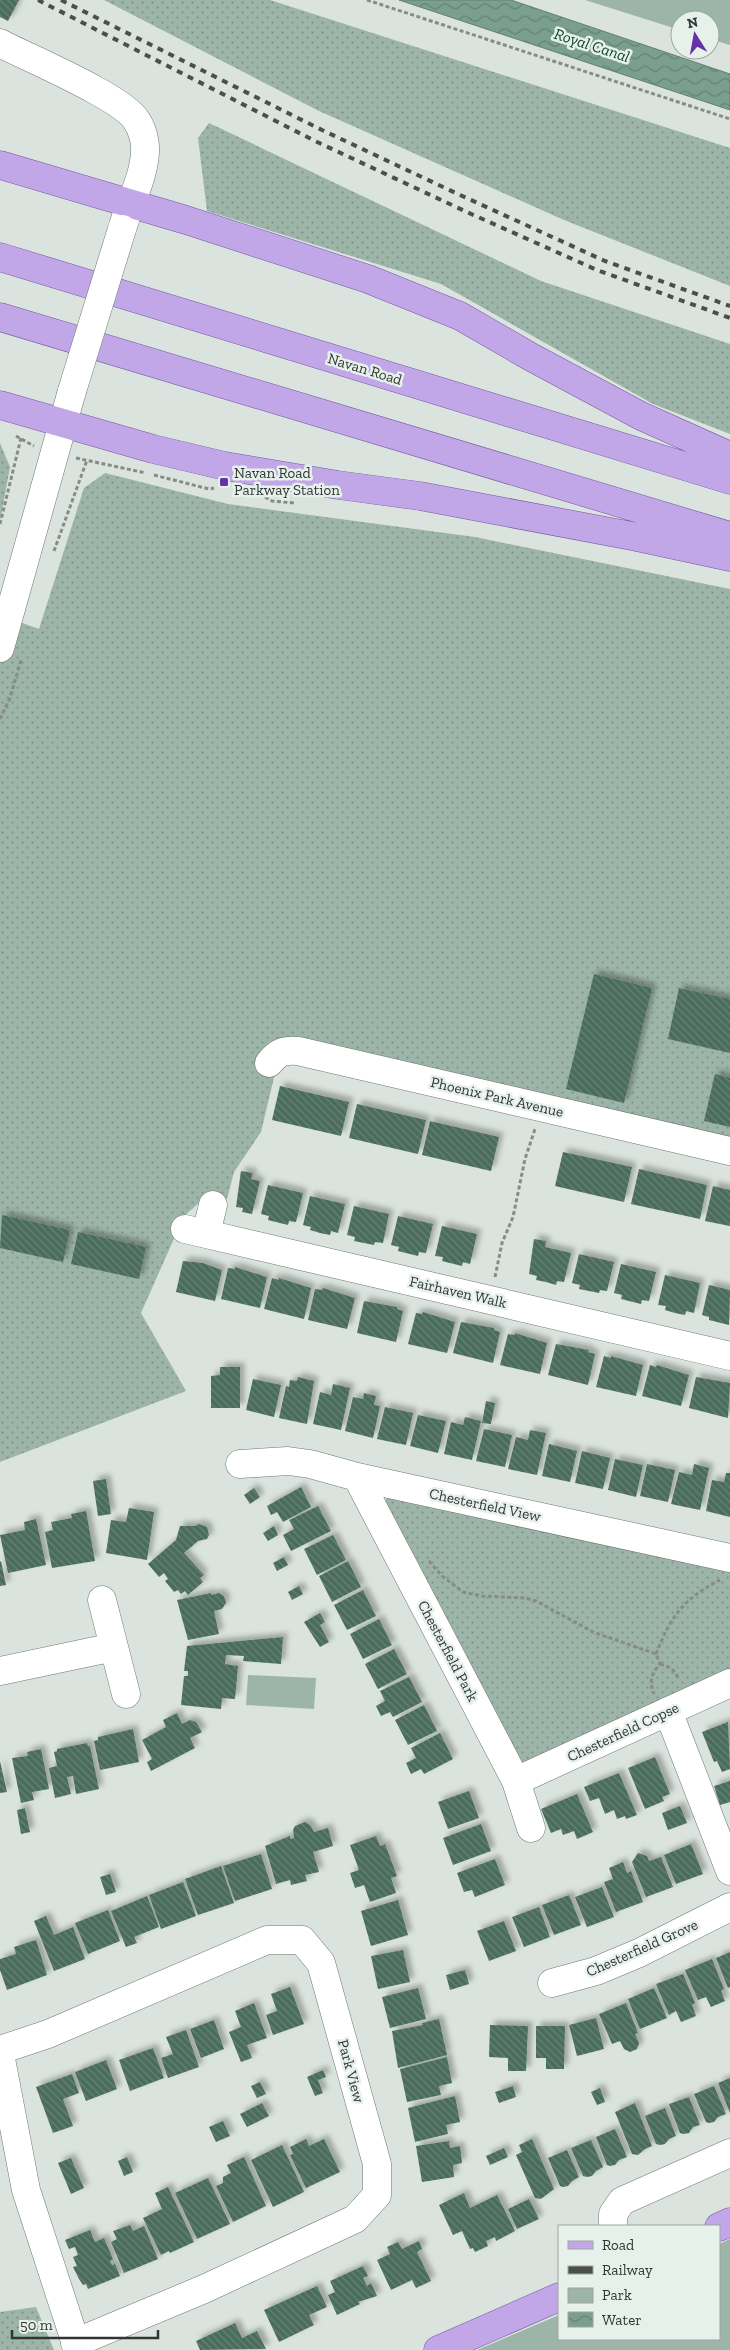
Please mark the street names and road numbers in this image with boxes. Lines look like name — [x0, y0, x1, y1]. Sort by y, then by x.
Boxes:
street label: Navan Road — [326, 349, 405, 389]
street label: Phoenix Park Avenue — [429, 1073, 565, 1121]
street label: Fairhaven Walk — [408, 1272, 509, 1312]
street label: Chesterfield View — [428, 1484, 543, 1526]
street label: Chesterfield Park — [414, 1597, 482, 1705]
street label: Chesterfield Copse — [564, 1698, 682, 1766]
street label: Chesterfield Grove — [583, 1915, 701, 1981]
street label: Park View — [334, 2037, 368, 2105]

